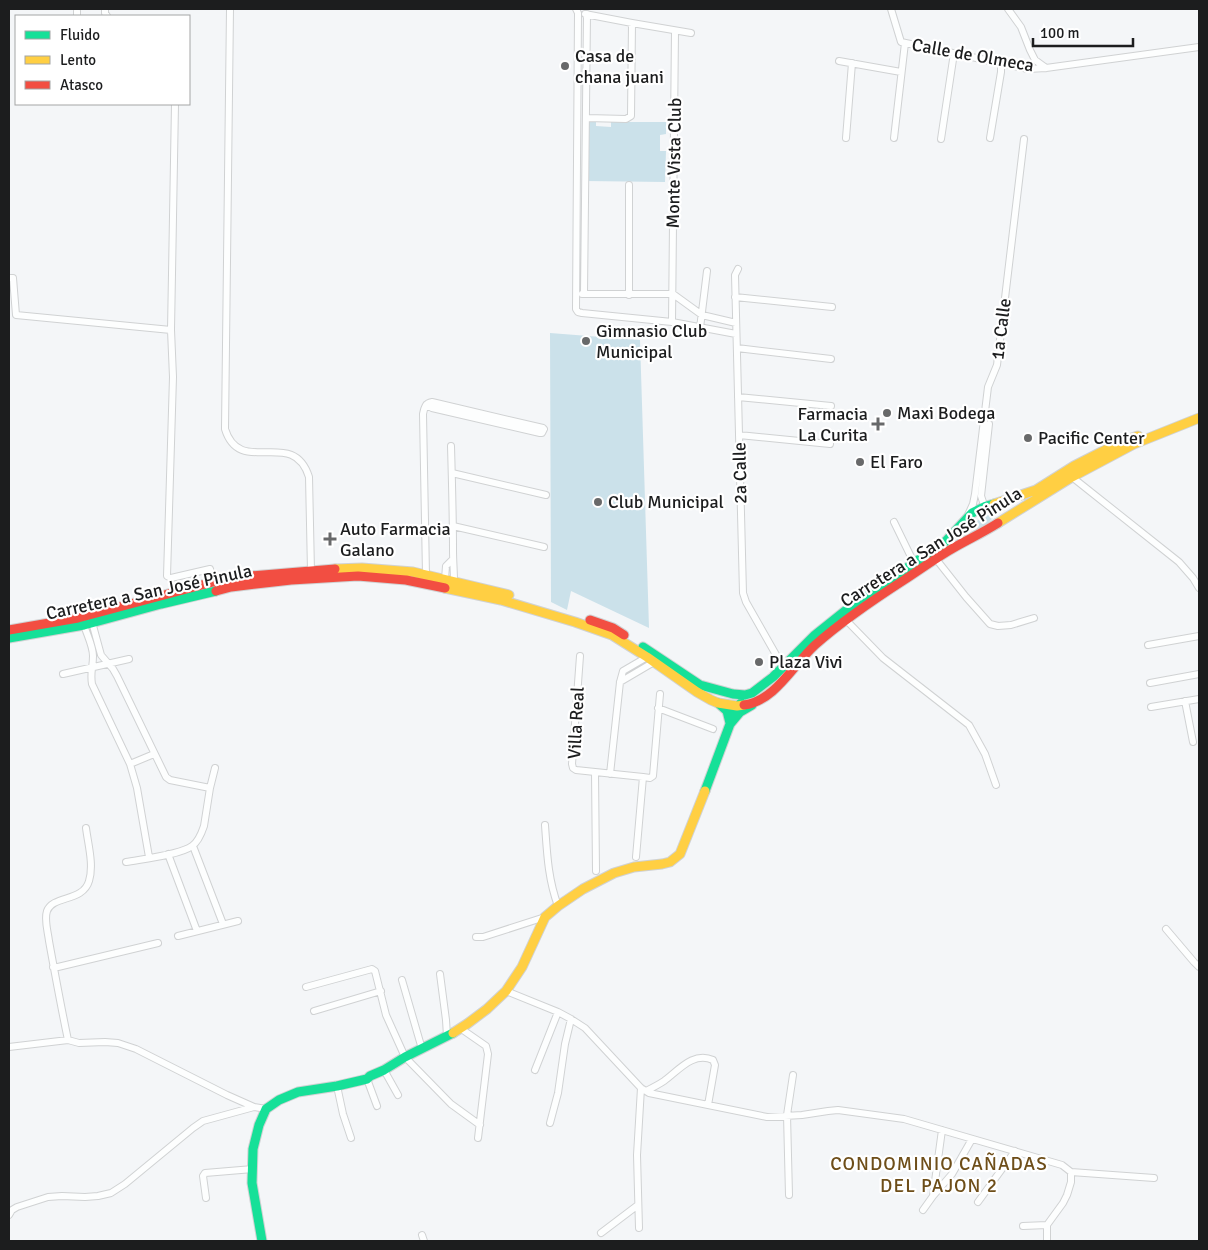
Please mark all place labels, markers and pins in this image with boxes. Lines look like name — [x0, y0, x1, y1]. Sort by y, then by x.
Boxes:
place label: Casa de chana juani — [575, 45, 664, 88]
marker: Casa de chana juani — [559, 60, 571, 72]
place label: Gimnasio Club Municipal — [596, 320, 707, 363]
marker: Gimnasio Club Municipal — [580, 335, 592, 347]
place label: Maxi Bodega — [897, 402, 995, 424]
place label: Farmacia La Curita — [797, 403, 868, 446]
marker: Maxi Bodega — [881, 407, 893, 419]
marker: Farmacia La Curita — [872, 418, 884, 430]
place label: Pacific Center — [1038, 427, 1145, 449]
marker: Pacific Center — [1022, 432, 1034, 444]
place label: El Faro — [870, 451, 923, 473]
marker: El Faro — [854, 456, 866, 468]
place label: Club Municipal — [608, 491, 724, 513]
marker: Club Municipal — [592, 496, 604, 508]
place label: Auto Farmacia Galano — [340, 518, 451, 561]
marker: Auto Farmacia Galano — [324, 533, 336, 545]
place label: Plaza Vivi — [769, 651, 843, 673]
marker: Plaza Vivi — [753, 656, 765, 668]

